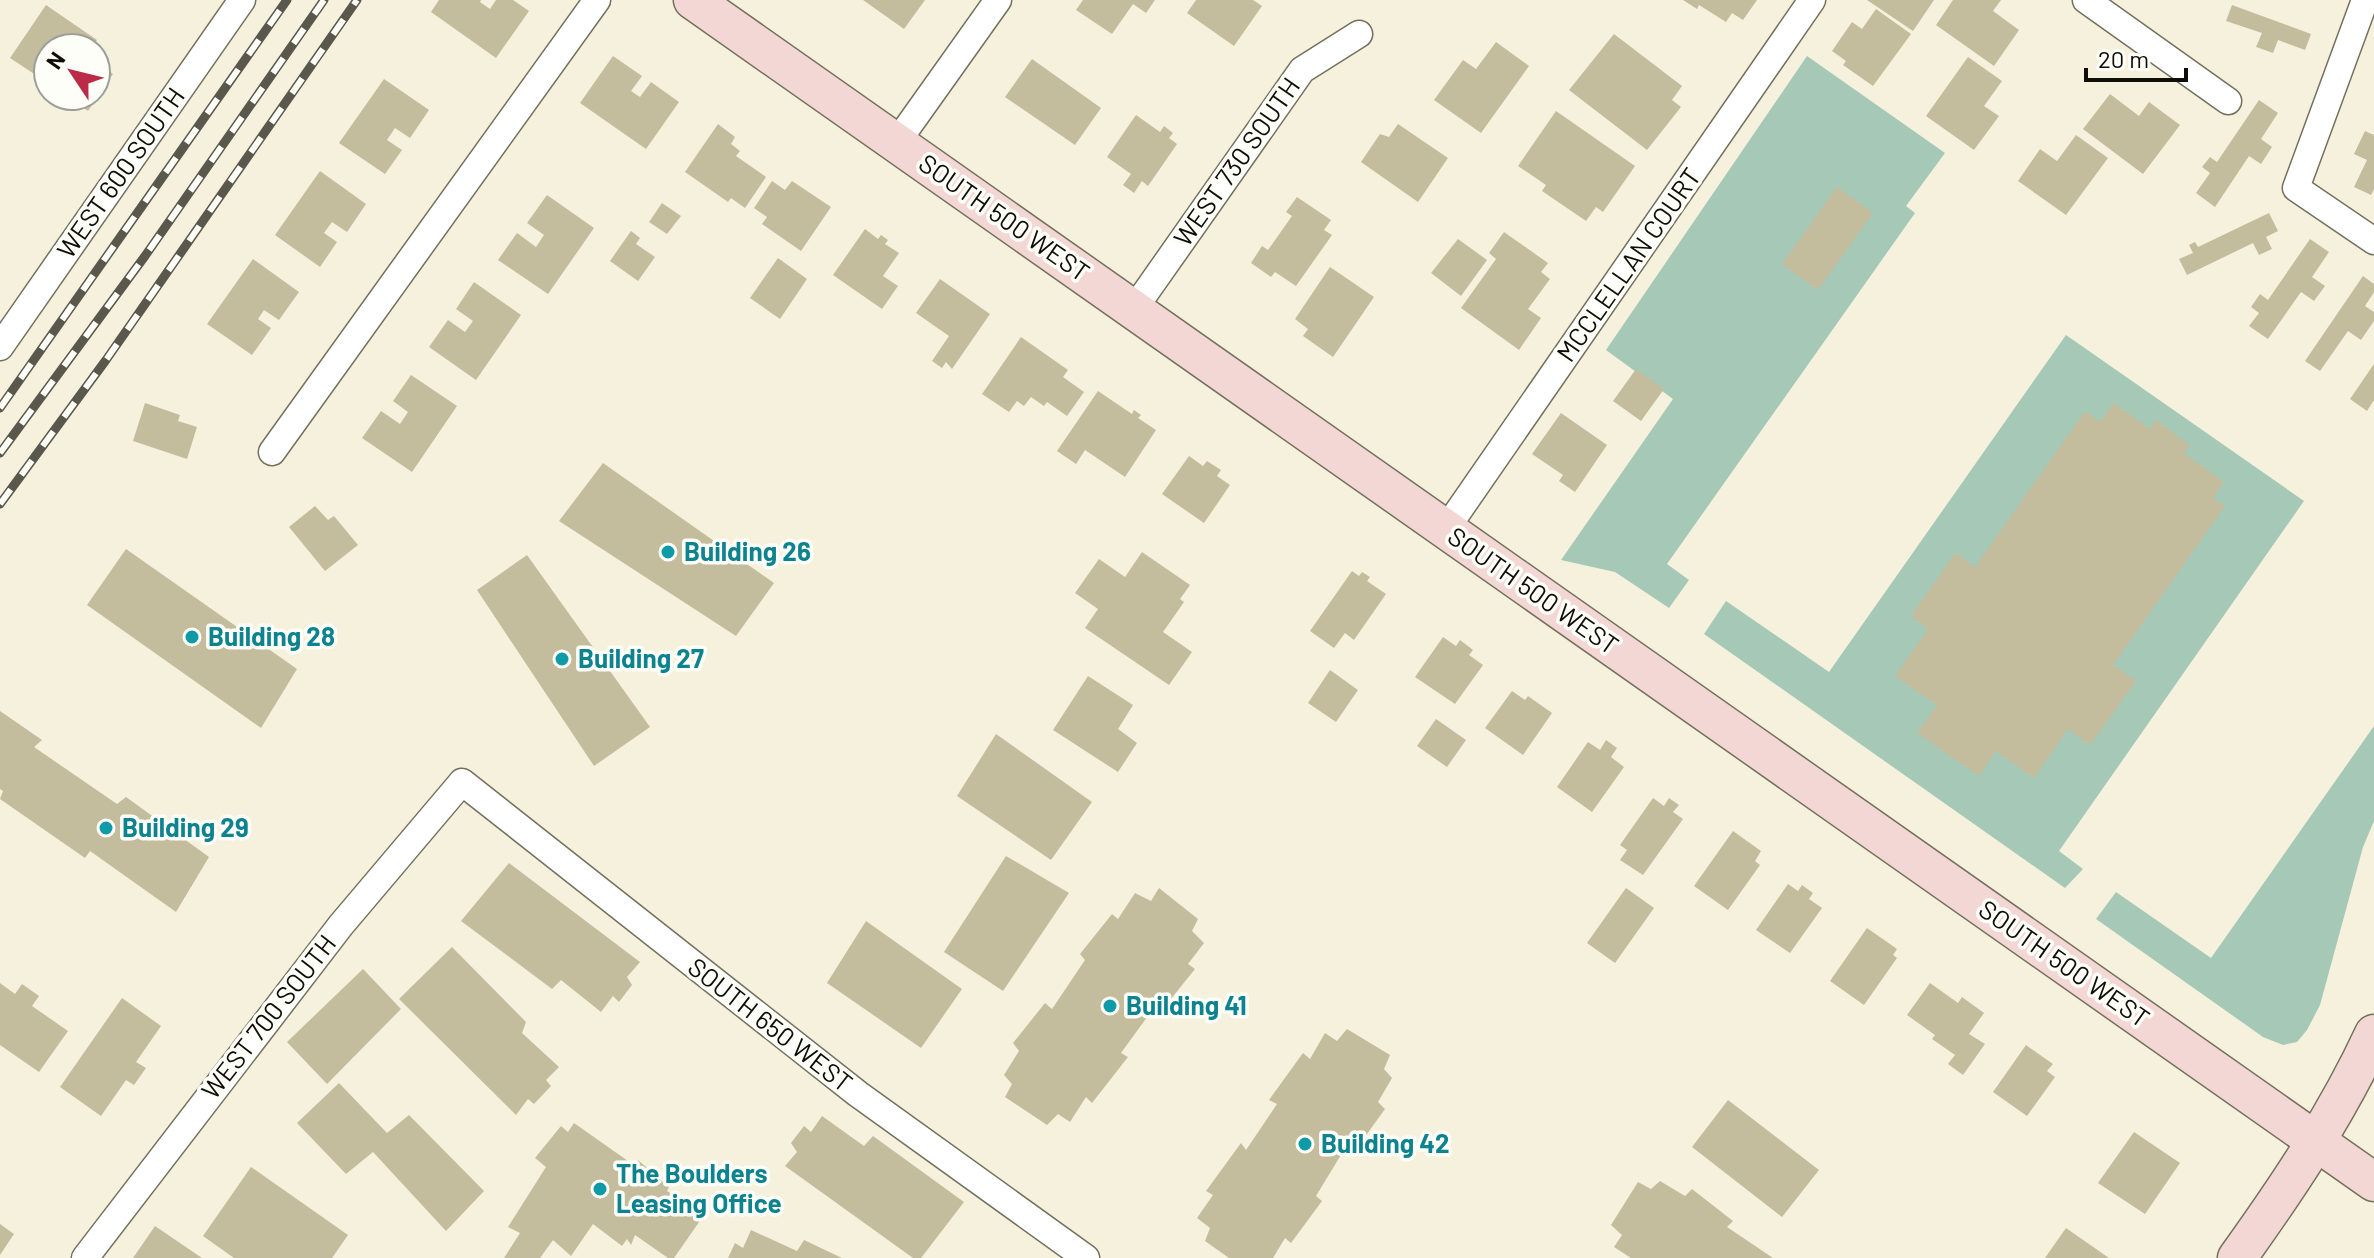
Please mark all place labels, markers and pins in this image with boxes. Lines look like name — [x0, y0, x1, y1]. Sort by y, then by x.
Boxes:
place label: Building 26 — [684, 535, 811, 566]
marker: Building 26 — [659, 543, 677, 561]
place label: Building 28 — [208, 620, 335, 651]
marker: Building 28 — [183, 628, 201, 646]
place label: Building 27 — [578, 642, 704, 673]
marker: Building 27 — [553, 650, 571, 668]
place label: Building 29 — [122, 811, 249, 842]
marker: Building 29 — [97, 819, 115, 837]
place label: Building 41 — [1126, 989, 1247, 1020]
marker: Building 41 — [1101, 997, 1119, 1015]
place label: Building 42 — [1321, 1127, 1450, 1158]
marker: Building 42 — [1296, 1135, 1314, 1153]
place label: The Boulders Leasing Office — [616, 1157, 782, 1218]
marker: The Boulders Leasing Office — [591, 1180, 609, 1198]

